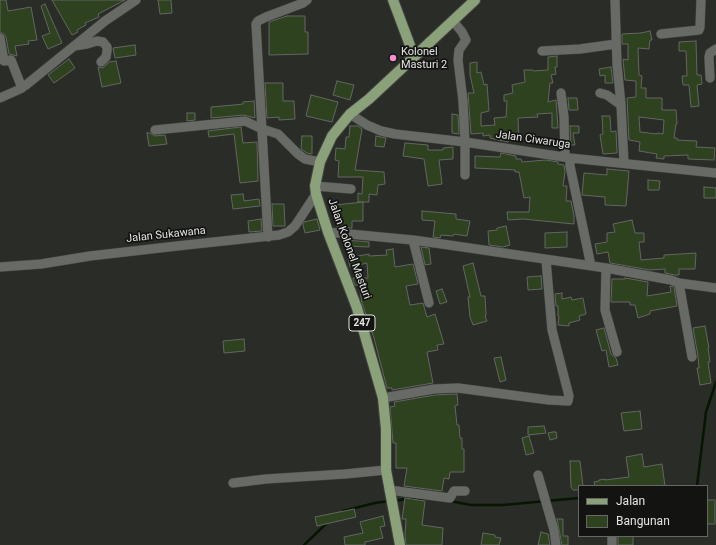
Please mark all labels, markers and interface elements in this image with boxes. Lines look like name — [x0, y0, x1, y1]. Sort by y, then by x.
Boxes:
place label: Kolonel Masturi 2 — [401, 45, 447, 71]
marker: Kolonel Masturi 2 — [388, 53, 398, 63]
street label: Jalan Ciwaruga — [495, 128, 571, 152]
street label: Jalan Kolonel Masturi — [325, 197, 373, 301]
street label: Jalan Sukawana — [126, 224, 206, 246]
road number: 247 — [349, 315, 375, 331]
legend — [578, 485, 708, 537]
text: Jalan — [616, 494, 645, 508]
text: Bangunan — [616, 514, 670, 528]

